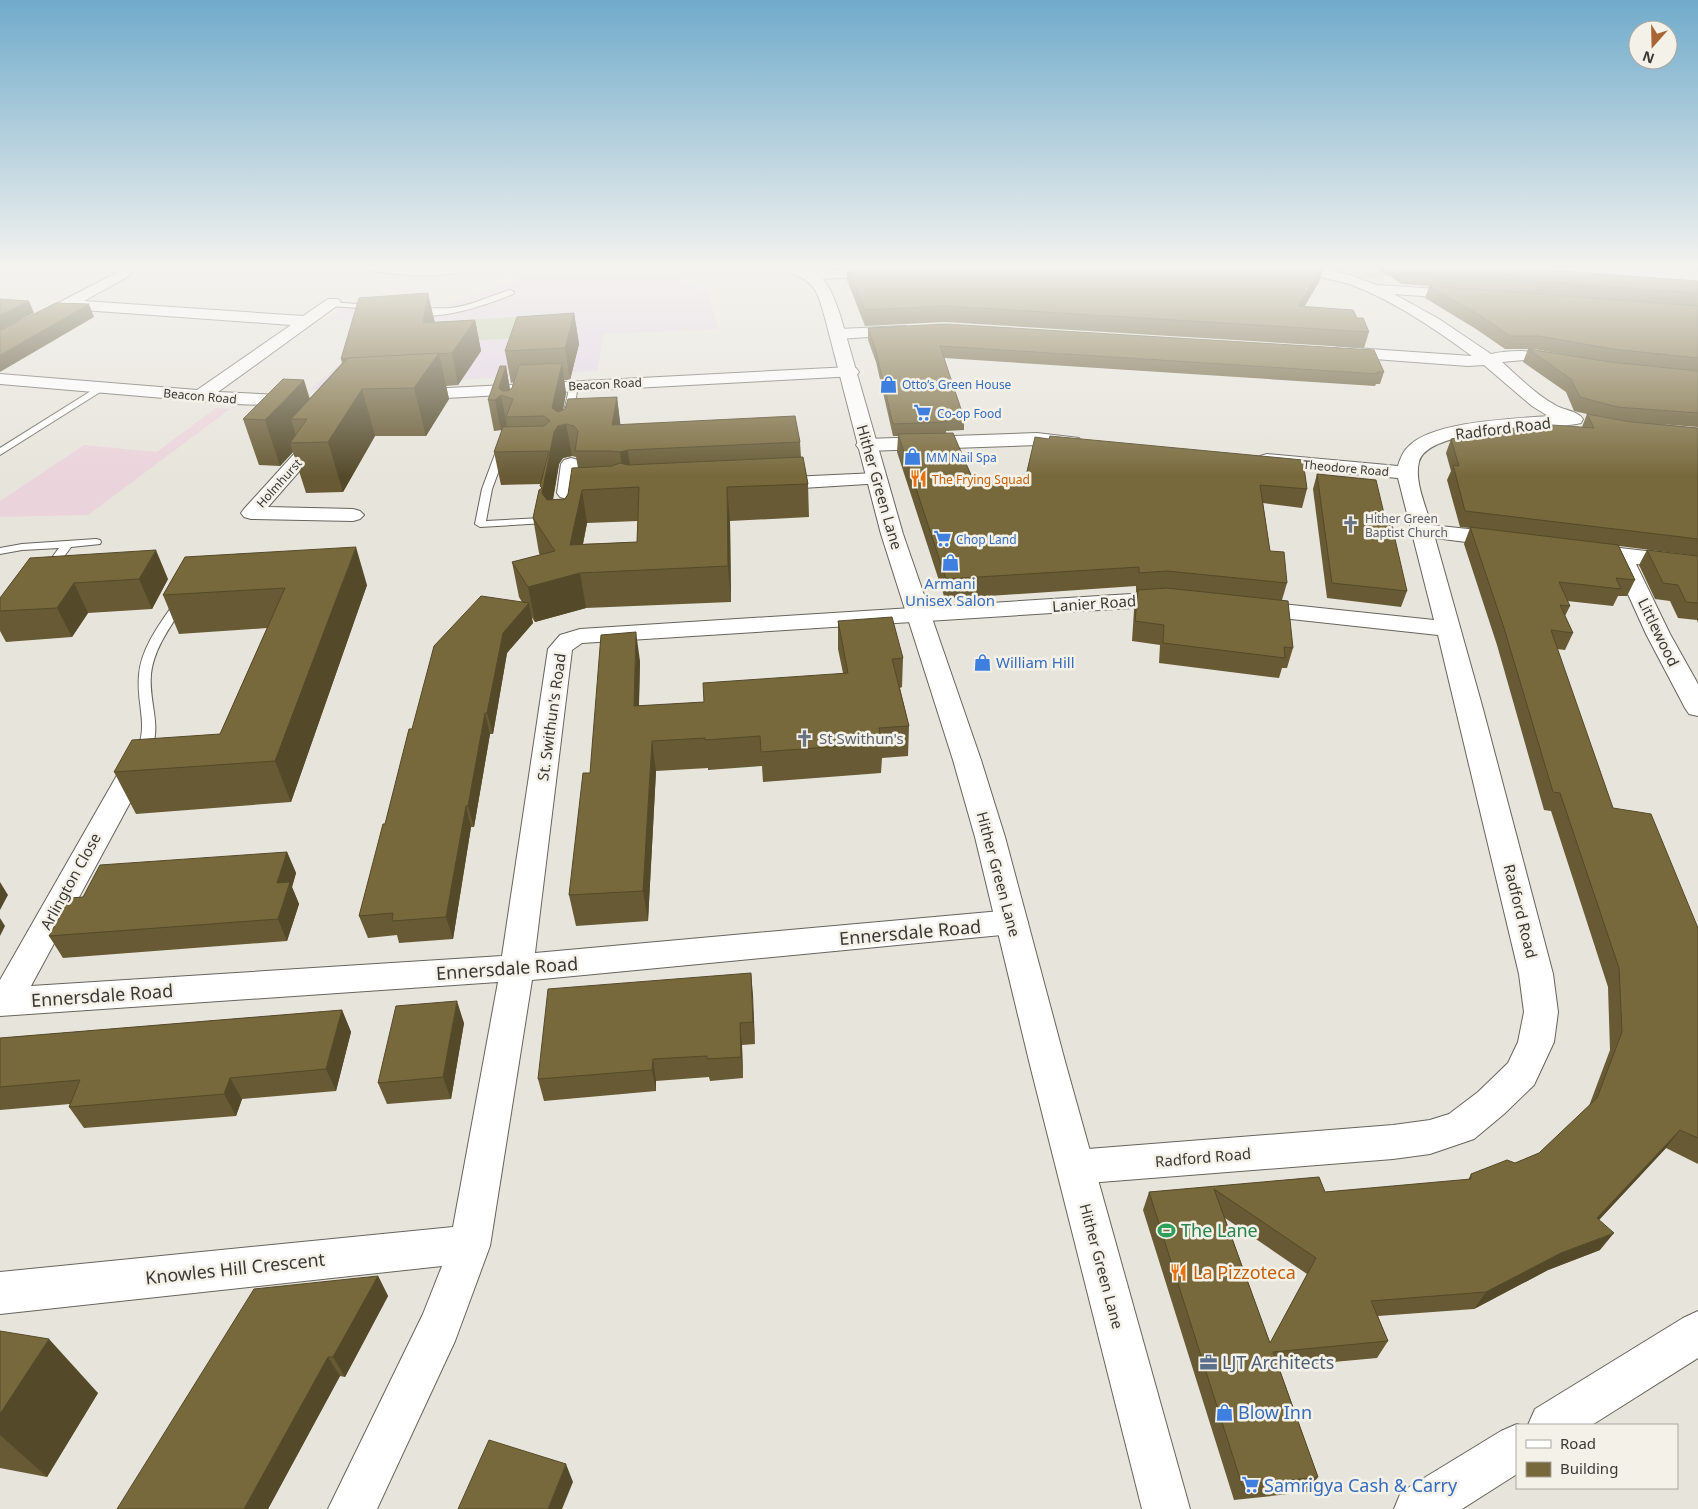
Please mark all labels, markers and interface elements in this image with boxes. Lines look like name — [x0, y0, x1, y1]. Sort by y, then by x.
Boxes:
north arrow — [1628, 20, 1678, 70]
text: N — [1640, 47, 1657, 69]
street label: Beacon Road — [568, 374, 642, 394]
shop icon: Otto’s Green House — [878, 374, 898, 394]
place label: Otto’s Green House — [902, 376, 1012, 393]
street label: Beacon Road — [163, 384, 237, 408]
supermarket icon: Co-op Food — [913, 403, 933, 423]
place label: Co-op Food — [937, 405, 1002, 422]
street label: Radford Road — [1454, 412, 1552, 444]
street label: Hither Green Lane — [853, 422, 907, 552]
shop icon: MM Nail Spa — [902, 447, 922, 467]
place label: MM Nail Spa — [926, 449, 997, 466]
street label: Holmhurst — [252, 454, 306, 511]
street label: Theodore Road — [1302, 456, 1390, 480]
restaurant icon: The Frying Squad — [908, 469, 928, 489]
place label: The Frying Squad — [932, 471, 1030, 488]
place label: Hither Green Baptist Church — [1365, 510, 1448, 541]
church icon: Hither Green Baptist Church — [1341, 515, 1361, 535]
supermarket icon: Chop Land — [932, 529, 952, 549]
place label: Chop Land — [956, 531, 1017, 548]
shop icon: Armani Unisex Salon — [940, 552, 960, 572]
place label: Armani Unisex Salon — [905, 573, 995, 610]
street label: Lanier Road — [1051, 590, 1137, 616]
street label: Littlewood — [1634, 594, 1684, 670]
street label: St. Swithun's Road — [532, 652, 570, 782]
shop icon: William Hill — [972, 652, 992, 672]
place label: William Hill — [996, 652, 1075, 672]
church icon: St Swithun's — [795, 728, 815, 748]
place label: St Swithun's — [819, 728, 904, 748]
street label: Hither Green Lane — [973, 809, 1025, 939]
street label: Arlington Close — [35, 829, 105, 933]
street label: Radford Road — [1500, 862, 1542, 960]
street label: Ennersdale Road — [838, 914, 982, 950]
street label: Ennersdale Road — [435, 951, 579, 985]
street label: Ennersdale Road — [30, 978, 174, 1012]
street label: Radford Road — [1154, 1143, 1252, 1171]
street label: Hither Green Lane — [1076, 1201, 1128, 1331]
place label: The Lane — [1181, 1218, 1258, 1242]
sports icon: The Lane — [1157, 1220, 1177, 1240]
street label: Knowles Hill Crescent — [144, 1247, 327, 1289]
place label: La Pizzoteca — [1193, 1260, 1296, 1284]
restaurant icon: La Pizzoteca — [1169, 1262, 1189, 1282]
place label: LJT Architects — [1222, 1350, 1334, 1374]
office icon: LJT Architects — [1198, 1352, 1218, 1372]
place label: Blow Inn — [1238, 1400, 1312, 1424]
shop icon: Blow Inn — [1214, 1402, 1234, 1422]
legend — [1516, 1424, 1678, 1489]
text: Road — [1560, 1433, 1596, 1453]
text: Building — [1560, 1458, 1618, 1478]
place label: Samrigya Cash & Carry — [1264, 1473, 1458, 1497]
supermarket icon: Samrigya Cash & Carry — [1240, 1475, 1260, 1495]

